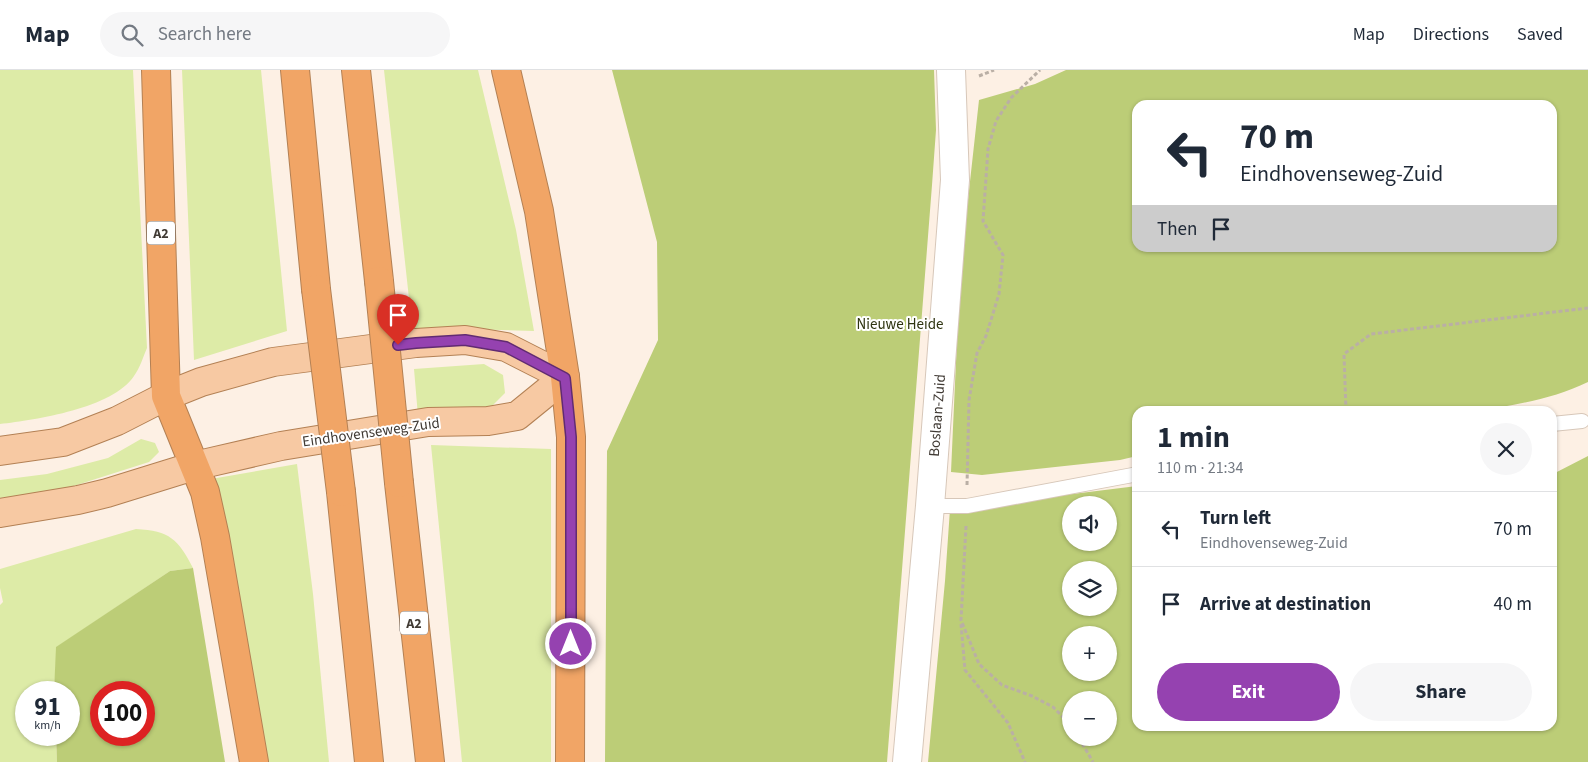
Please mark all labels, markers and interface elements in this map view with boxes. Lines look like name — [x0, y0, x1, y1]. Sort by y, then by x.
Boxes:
search box — [100, 12, 450, 57]
text: Map — [25, 17, 70, 52]
icon: search — [118, 21, 146, 49]
text: Search here — [158, 21, 251, 48]
text: Map — [1353, 22, 1385, 47]
text: Directions — [1413, 22, 1489, 47]
text: Saved — [1517, 22, 1563, 47]
text: 70 m — [1240, 112, 1314, 162]
icon: left — [1157, 120, 1222, 185]
text: Eindhovenseweg-Zuid — [1240, 158, 1443, 190]
icon: arrive — [1207, 215, 1235, 243]
text: Then — [1157, 216, 1197, 243]
road number: A2 — [147, 222, 175, 244]
pin — [377, 294, 419, 345]
icon: arrive — [384, 301, 412, 329]
park label: Nieuwe Heide — [857, 314, 943, 335]
street label: Boslaan-Zuid — [924, 373, 951, 457]
street label: Eindhovenseweg-Zuid — [301, 412, 441, 453]
text: 1 min — [1157, 416, 1230, 459]
button: close — [1480, 423, 1532, 475]
text: 110 m · 21:34 — [1157, 457, 1244, 479]
map controls — [1062, 496, 1117, 746]
button: sound — [1062, 496, 1117, 551]
text: Turn left — [1200, 505, 1271, 532]
icon: left — [1157, 515, 1185, 543]
text: 70 m — [1494, 516, 1532, 543]
text: Eindhovenseweg-Zuid — [1200, 532, 1348, 554]
button: layers — [1062, 561, 1117, 616]
icon: arrive — [1157, 590, 1185, 618]
text: Arrive at destination — [1200, 591, 1371, 618]
text: 40 m — [1494, 591, 1532, 618]
road number: A2 — [400, 612, 428, 634]
position arrow — [544, 617, 596, 669]
button: + — [1062, 626, 1117, 681]
button: Exit — [1157, 663, 1340, 721]
button: Share — [1350, 663, 1532, 721]
speed limit sign: 100 — [90, 681, 155, 746]
text: 91 — [34, 689, 61, 725]
button: − — [1062, 691, 1117, 746]
text: km/h — [34, 717, 61, 734]

